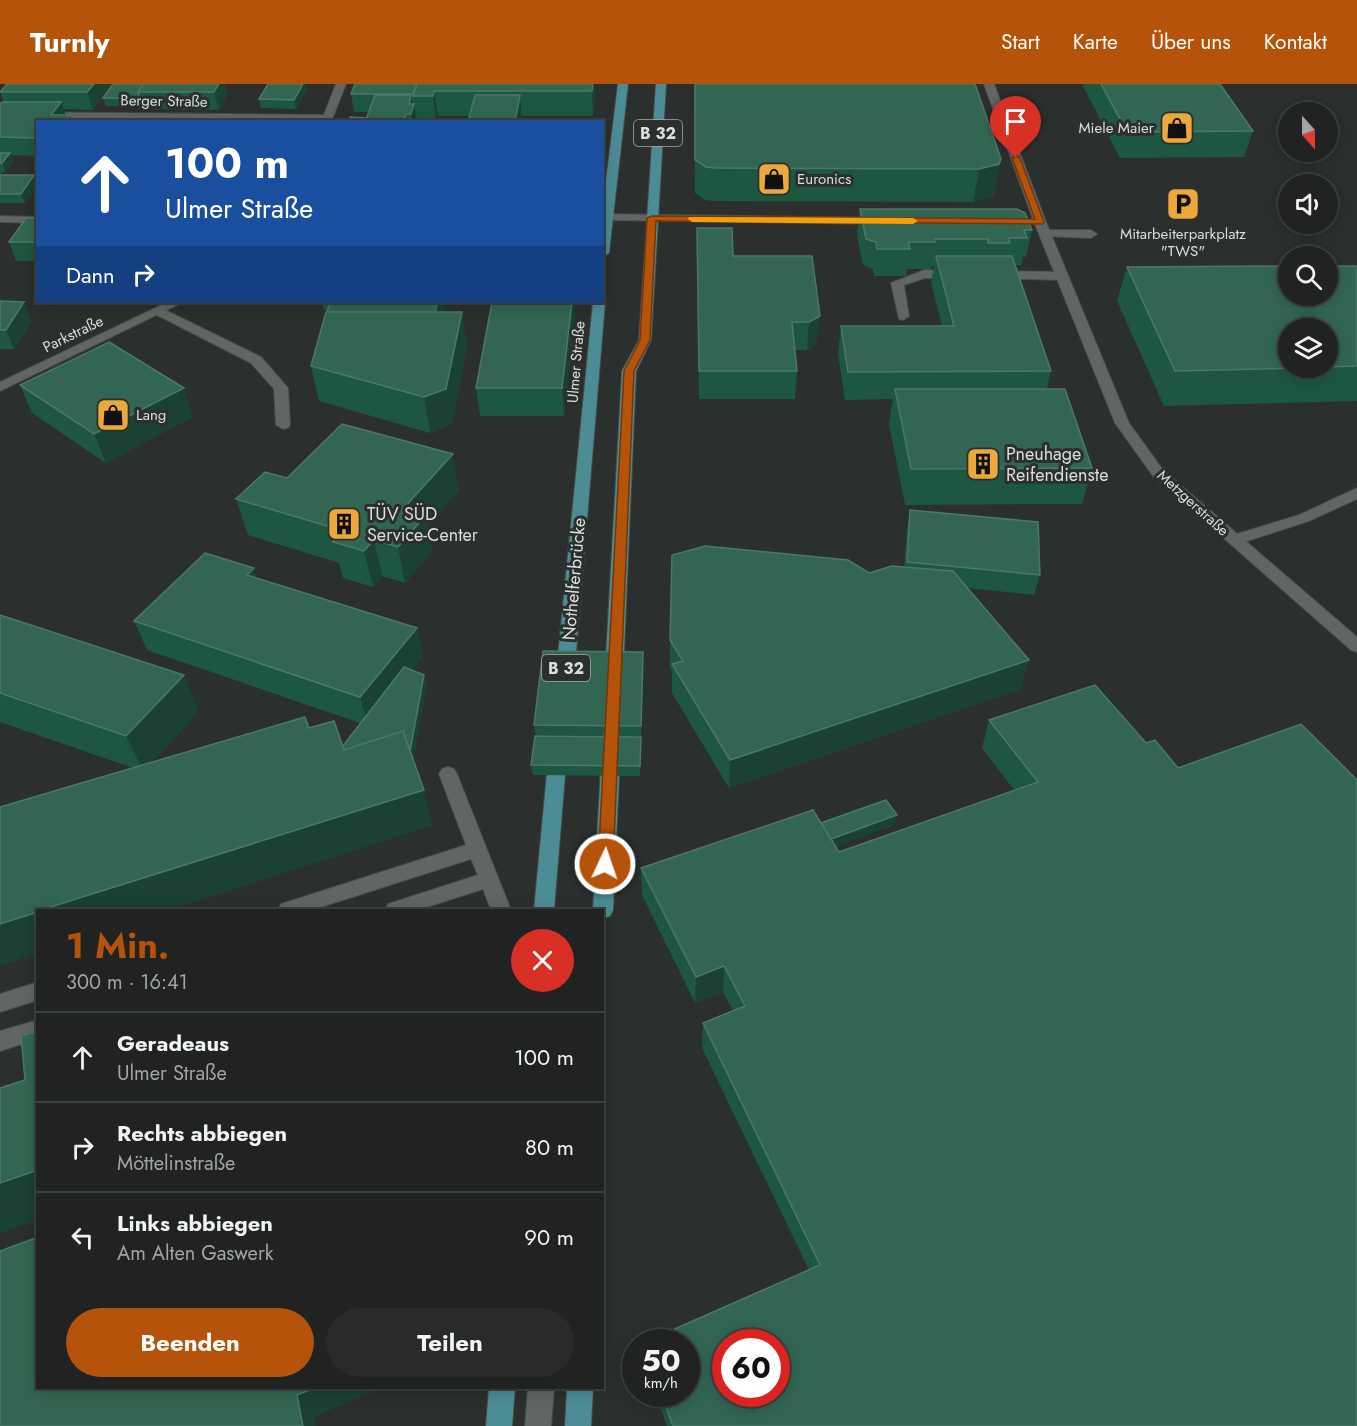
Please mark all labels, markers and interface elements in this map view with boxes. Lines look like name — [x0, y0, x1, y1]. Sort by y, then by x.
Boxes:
text: Turnly — [30, 22, 109, 63]
text: Start — [1001, 27, 1040, 57]
text: Karte — [1073, 27, 1118, 57]
text: Über uns — [1151, 27, 1231, 57]
text: Kontakt — [1264, 27, 1327, 57]
street label: Berger Straße — [120, 89, 208, 113]
pin — [990, 96, 1041, 158]
north arrow — [1278, 102, 1338, 162]
map controls — [1278, 102, 1338, 378]
icon: arrive — [999, 105, 1032, 138]
shop icon: Miele Maier — [1159, 110, 1195, 146]
place label: Miele Maier — [1078, 117, 1155, 139]
road number: B 32 — [634, 120, 682, 146]
text: 100 m — [165, 133, 289, 194]
icon: ahead — [66, 144, 144, 222]
shop icon: Euronics — [756, 161, 792, 197]
place label: Euronics — [797, 168, 851, 190]
button: sound — [1278, 174, 1338, 234]
parking icon: Mitarbeiterparkplatz "TWS" — [1165, 186, 1201, 222]
text: Ulmer Straße — [165, 189, 313, 228]
place label: Mitarbeiterparkplatz "TWS" — [1120, 223, 1246, 262]
button: search — [1278, 246, 1338, 306]
icon: right — [127, 258, 160, 291]
text: Dann — [66, 259, 115, 291]
street label: Parkstraße — [39, 310, 107, 358]
button: layers — [1278, 318, 1338, 378]
street label: Ulmer Straße — [561, 320, 591, 404]
shop icon: Lang — [95, 397, 131, 433]
place label: Lang — [136, 404, 166, 426]
place label: Pneuhage Reifendienste — [1006, 441, 1108, 488]
building icon: Pneuhage Reifendienste — [965, 446, 1001, 482]
street label: Metzgerstraße — [1152, 465, 1234, 541]
place label: TÜV SÜD Service-Center — [367, 501, 479, 548]
building icon: TÜV SÜD Service-Center — [326, 506, 362, 542]
street label: Nothelferbrücke — [556, 517, 592, 641]
road number: B 32 — [542, 655, 590, 681]
position arrow — [573, 832, 637, 896]
text: 1 Min. — [66, 919, 169, 971]
button: close — [511, 929, 574, 992]
text: 300 m · 16:41 — [66, 968, 188, 997]
text: Geradeaus — [117, 1027, 229, 1059]
icon: ahead — [66, 1041, 99, 1074]
text: 100 m — [514, 1041, 574, 1073]
text: Ulmer Straße — [117, 1059, 227, 1088]
text: Rechts abbiegen — [117, 1117, 287, 1149]
icon: right — [66, 1131, 99, 1164]
text: 80 m — [525, 1131, 574, 1163]
text: Möttelinstraße — [117, 1149, 235, 1178]
text: Links abbiegen — [117, 1207, 273, 1239]
icon: left — [66, 1221, 99, 1254]
text: 90 m — [524, 1221, 574, 1253]
text: Am Alten Gaswerk — [117, 1239, 274, 1268]
button: Beenden — [66, 1308, 314, 1377]
button: Teilen — [326, 1308, 574, 1377]
speed limit sign: 60 — [712, 1329, 790, 1407]
text: 50 — [641, 1339, 681, 1382]
text: km/h — [644, 1372, 678, 1394]

